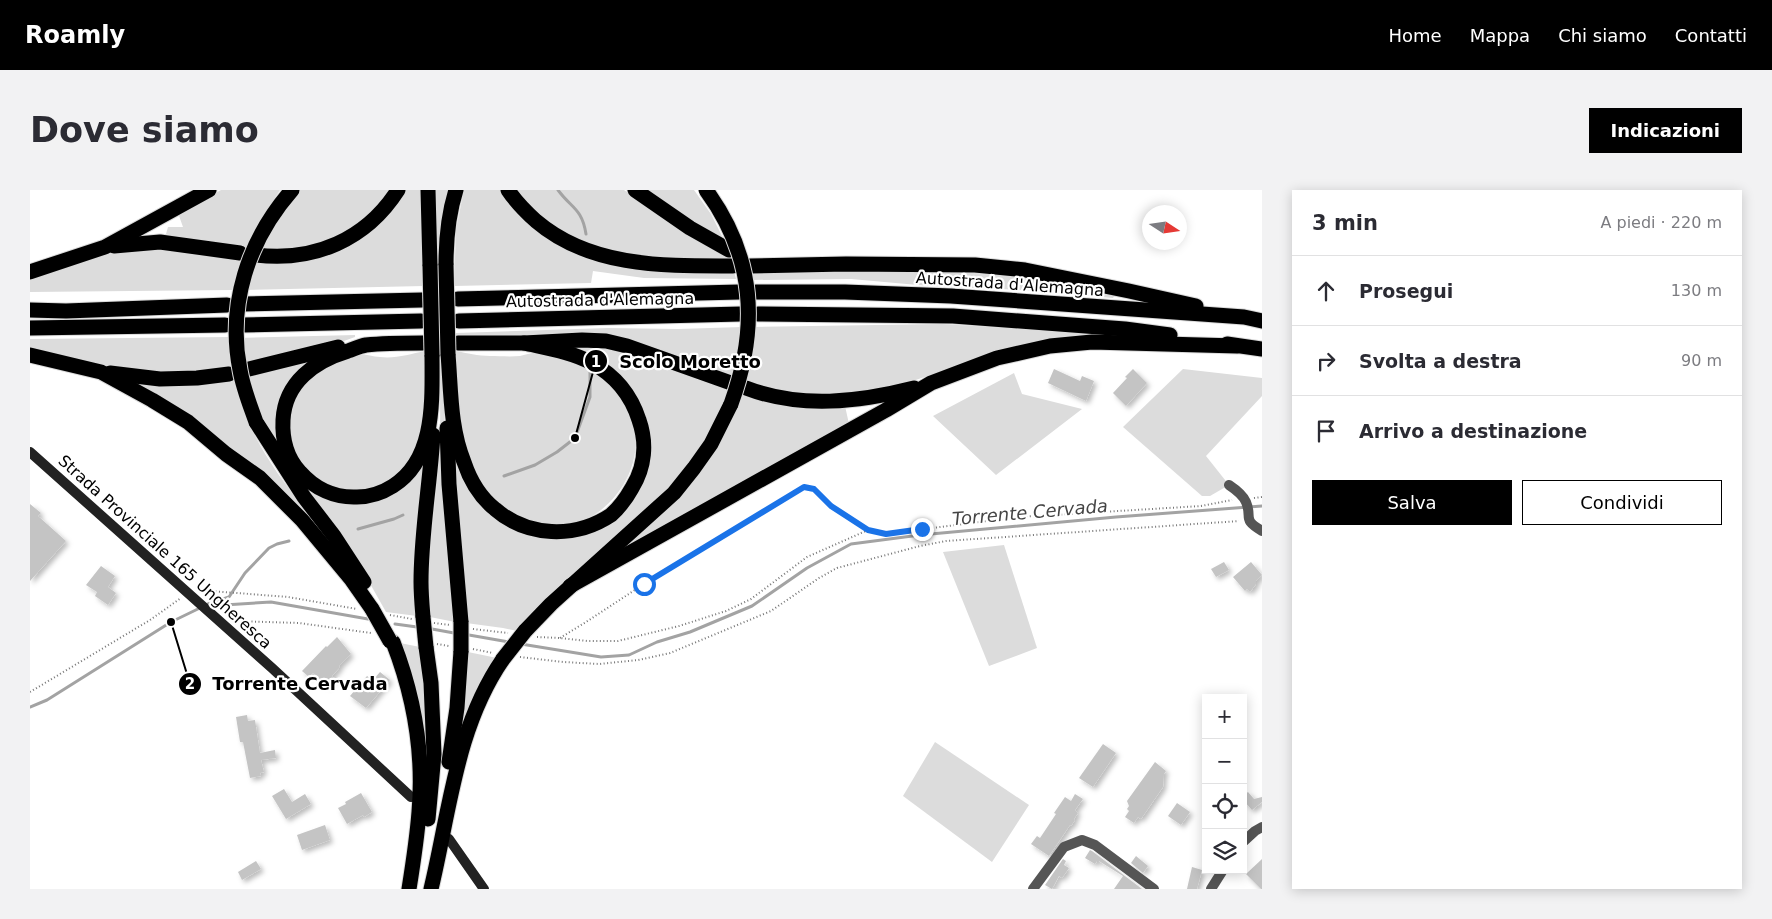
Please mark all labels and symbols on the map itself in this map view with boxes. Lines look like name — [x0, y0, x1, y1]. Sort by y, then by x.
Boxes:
north arrow — [1142, 205, 1187, 250]
street label: Autostrada d'Alemagna — [915, 268, 1105, 300]
street label: Autostrada d'Alemagna — [506, 289, 694, 311]
callout: Scolo Moretto — [584, 345, 771, 378]
text: Scolo Moretto — [619, 351, 761, 372]
text: 1 — [591, 353, 601, 371]
street label: Strada Provinciale 165 Ungheresca — [54, 451, 276, 653]
water label: Torrente Cervada — [951, 495, 1109, 529]
route end — [911, 518, 934, 541]
route start — [633, 573, 656, 596]
callout: Torrente Cervada — [178, 667, 398, 700]
text: Torrente Cervada — [212, 673, 388, 694]
text: 2 — [185, 675, 195, 693]

